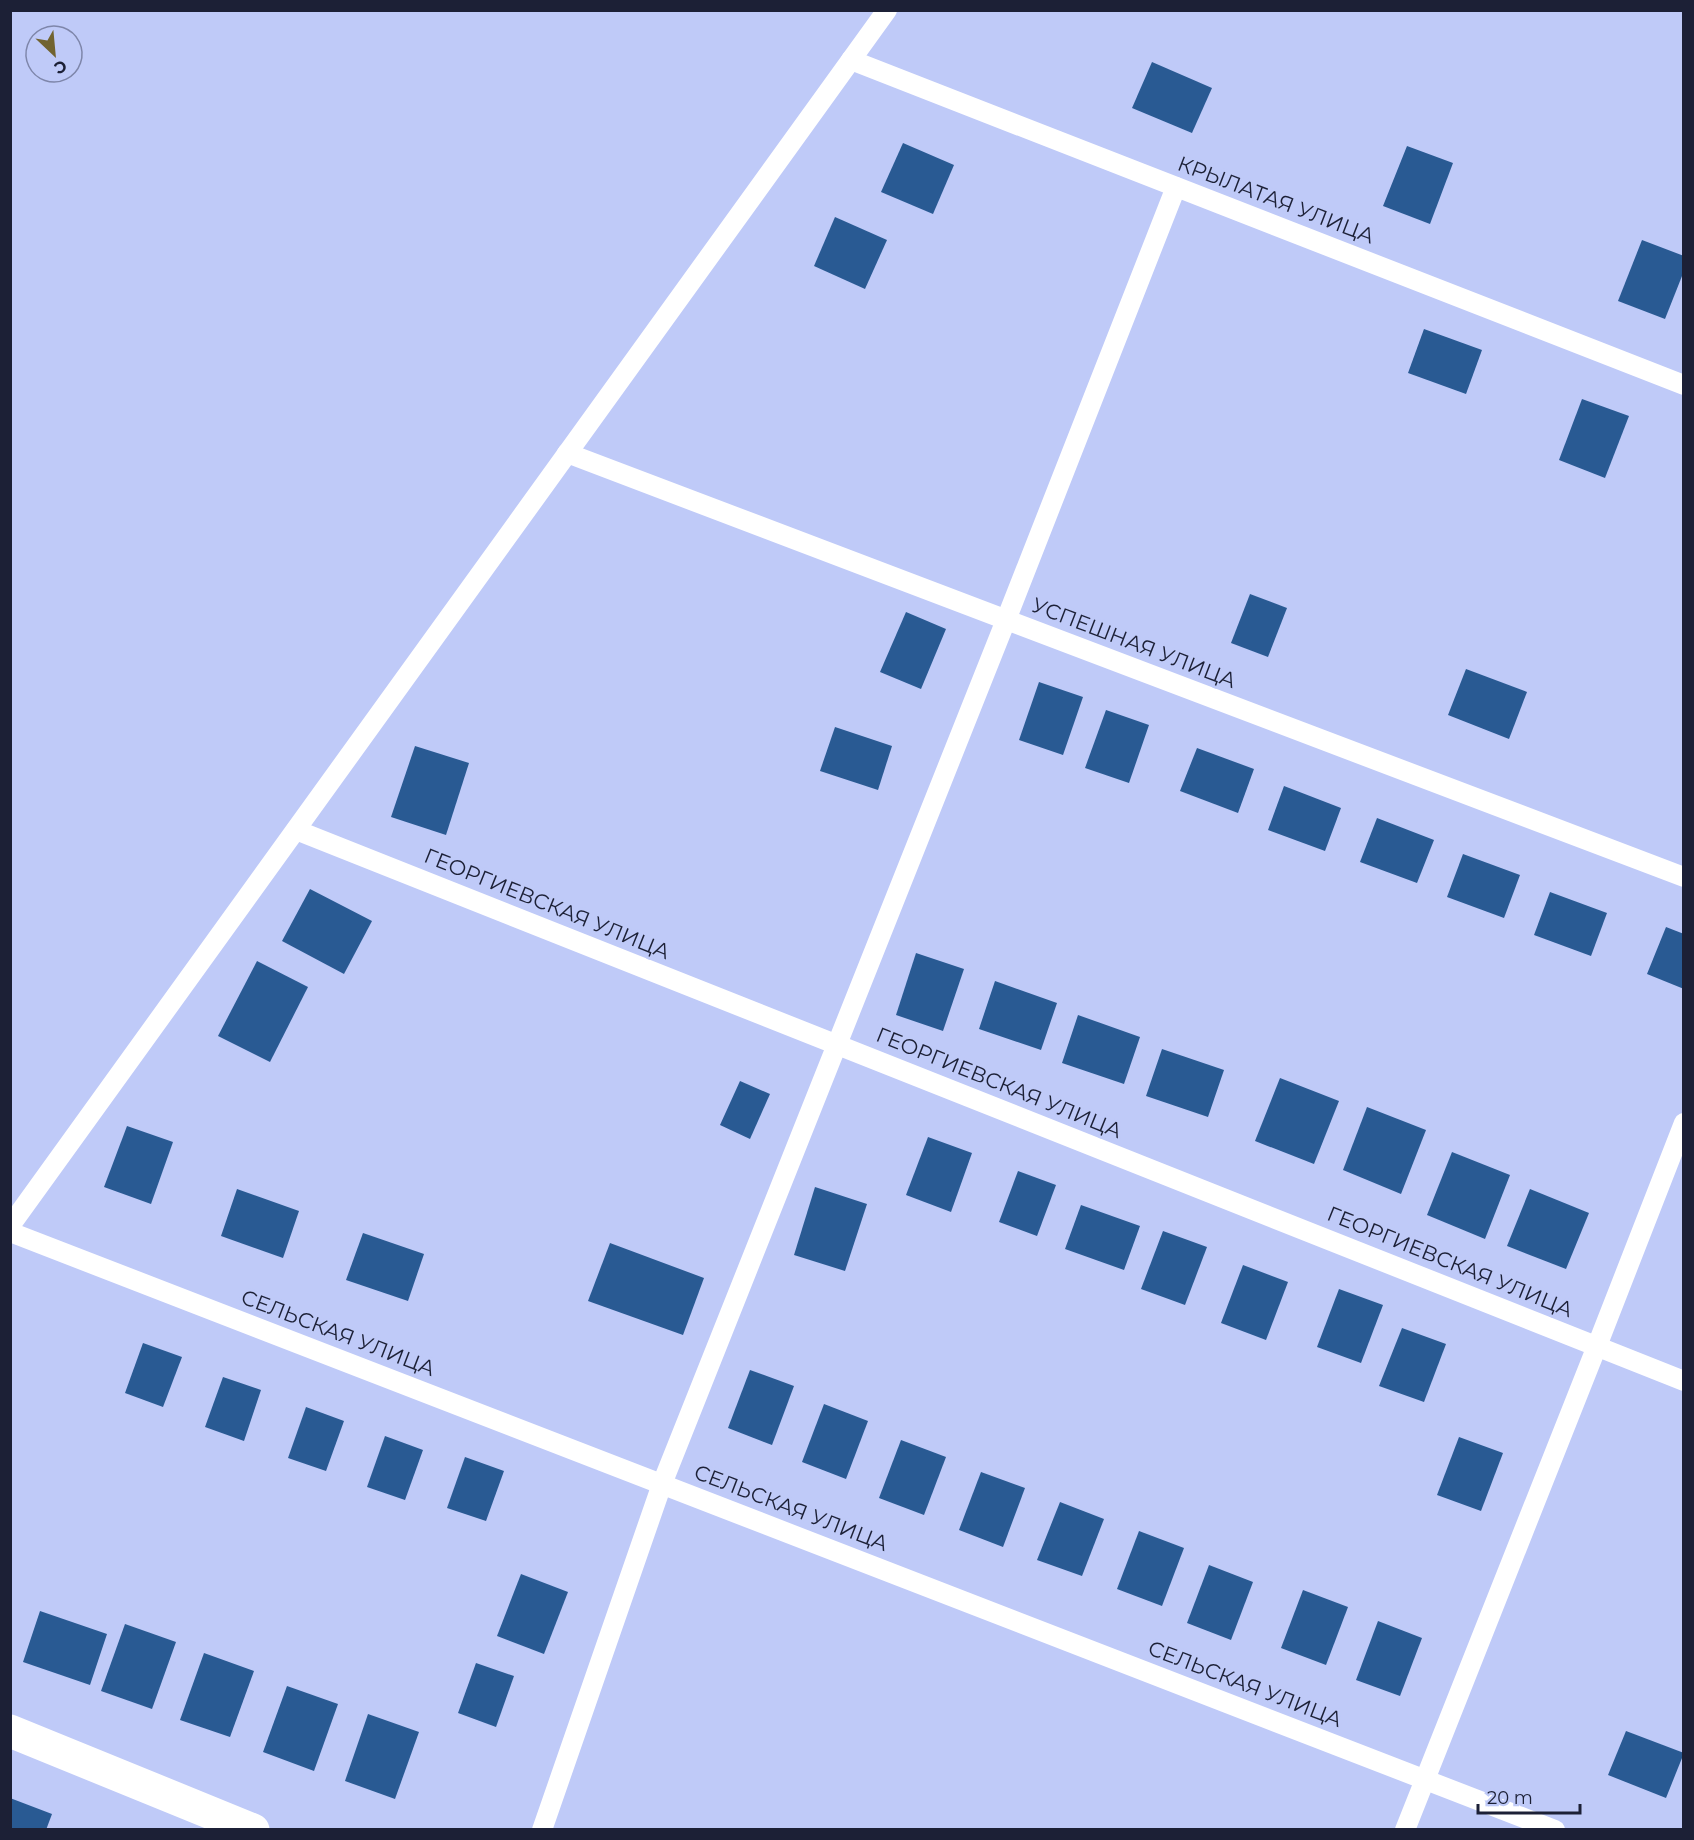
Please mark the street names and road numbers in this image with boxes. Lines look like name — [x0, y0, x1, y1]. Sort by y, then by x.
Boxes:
street label: КРЫЛАТАЯ УЛИЦА — [1174, 150, 1378, 249]
street label: УСПЕШНАЯ УЛИЦА — [1029, 592, 1240, 693]
street label: ГЕОРГИЕВСКАЯ УЛИЦА — [421, 843, 674, 964]
street label: ГЕОРГИЕВСКАЯ УЛИЦА — [873, 1022, 1126, 1143]
street label: ГЕОРГИЕВСКАЯ УЛИЦА — [1324, 1201, 1577, 1322]
street label: СЕЛЬСКАЯ УЛИЦА — [238, 1284, 439, 1381]
street label: СЕЛЬСКАЯ УЛИЦА — [691, 1459, 892, 1556]
street label: СЕЛЬСКАЯ УЛИЦА — [1145, 1635, 1346, 1732]

